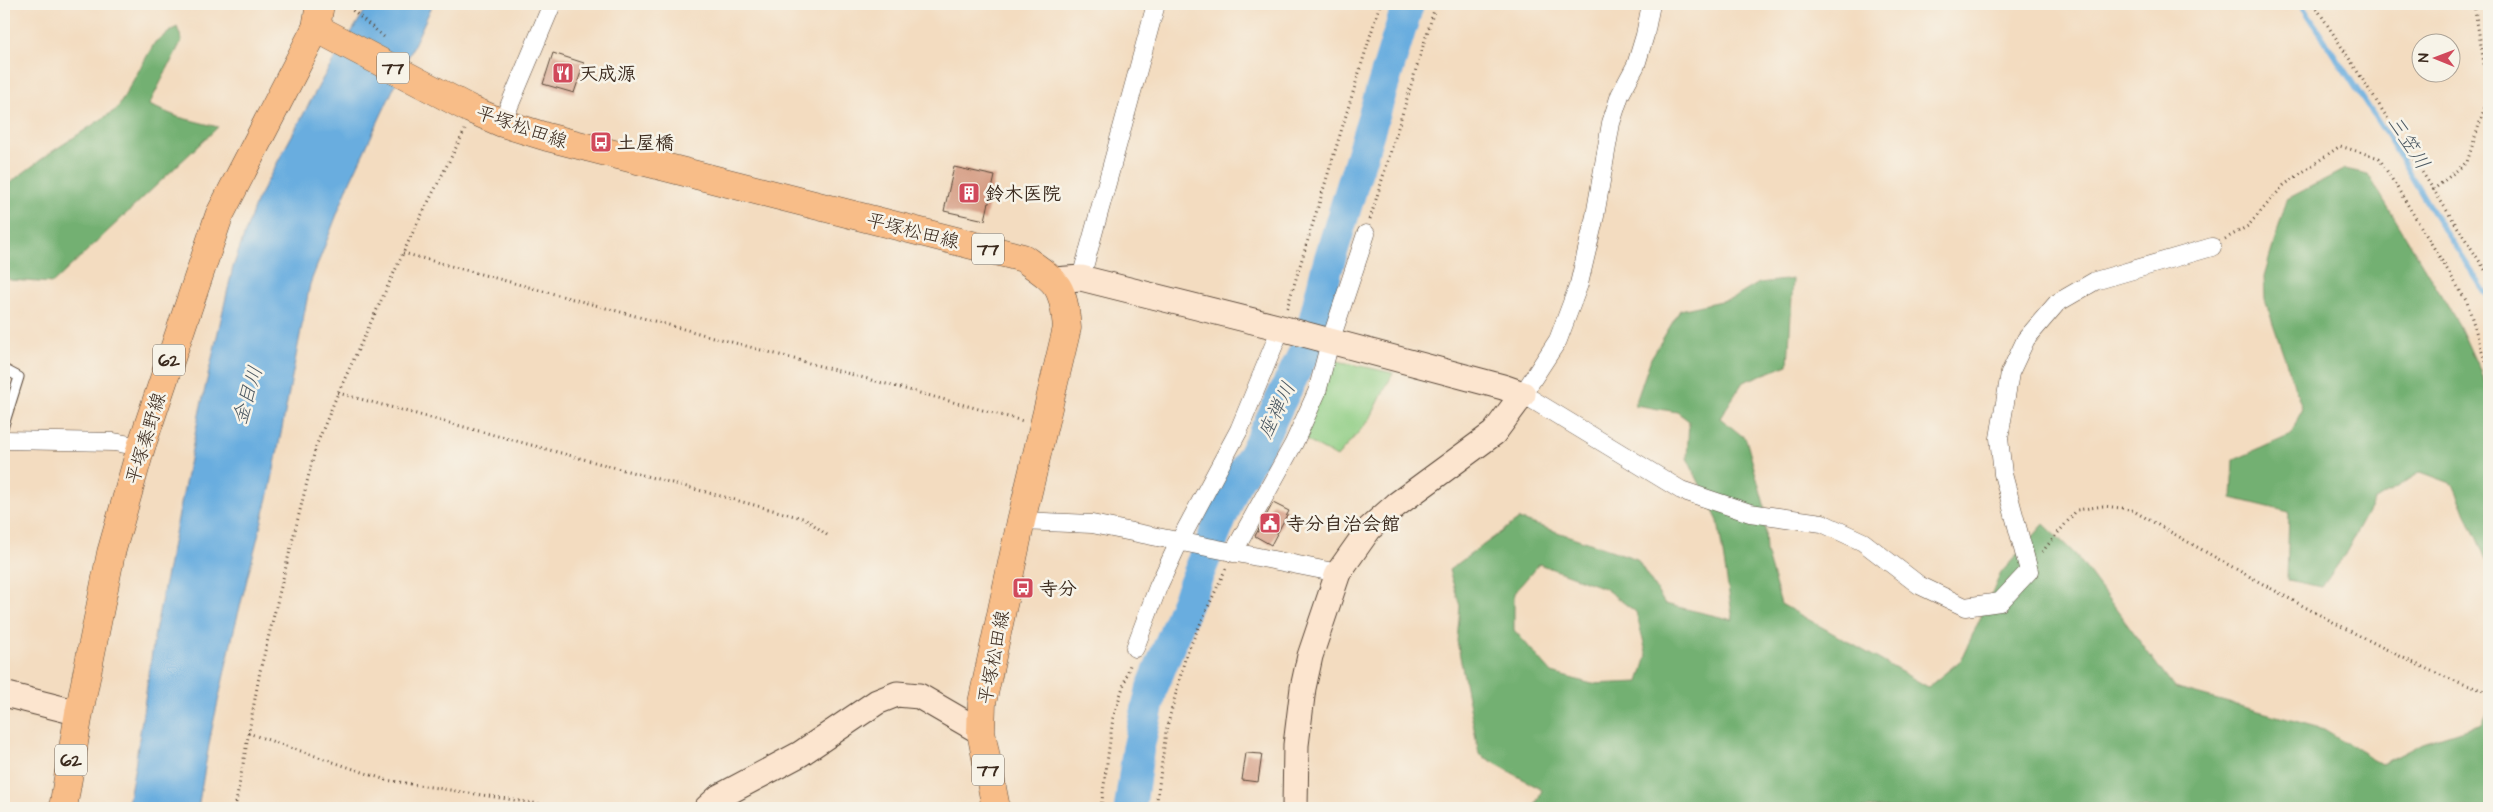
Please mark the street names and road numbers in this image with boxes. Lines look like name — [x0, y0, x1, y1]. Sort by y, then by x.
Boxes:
road number: 77 — [377, 52, 409, 84]
street label: 平塚松田線 — [472, 99, 571, 156]
street label: 平塚松田線 — [863, 207, 962, 256]
road number: 77 — [972, 233, 1004, 264]
road number: 62 — [153, 344, 185, 376]
street label: 平塚秦野線 — [120, 389, 173, 488]
street label: 平塚松田線 — [972, 608, 1017, 706]
road number: 62 — [55, 744, 87, 776]
road number: 77 — [972, 754, 1004, 786]

